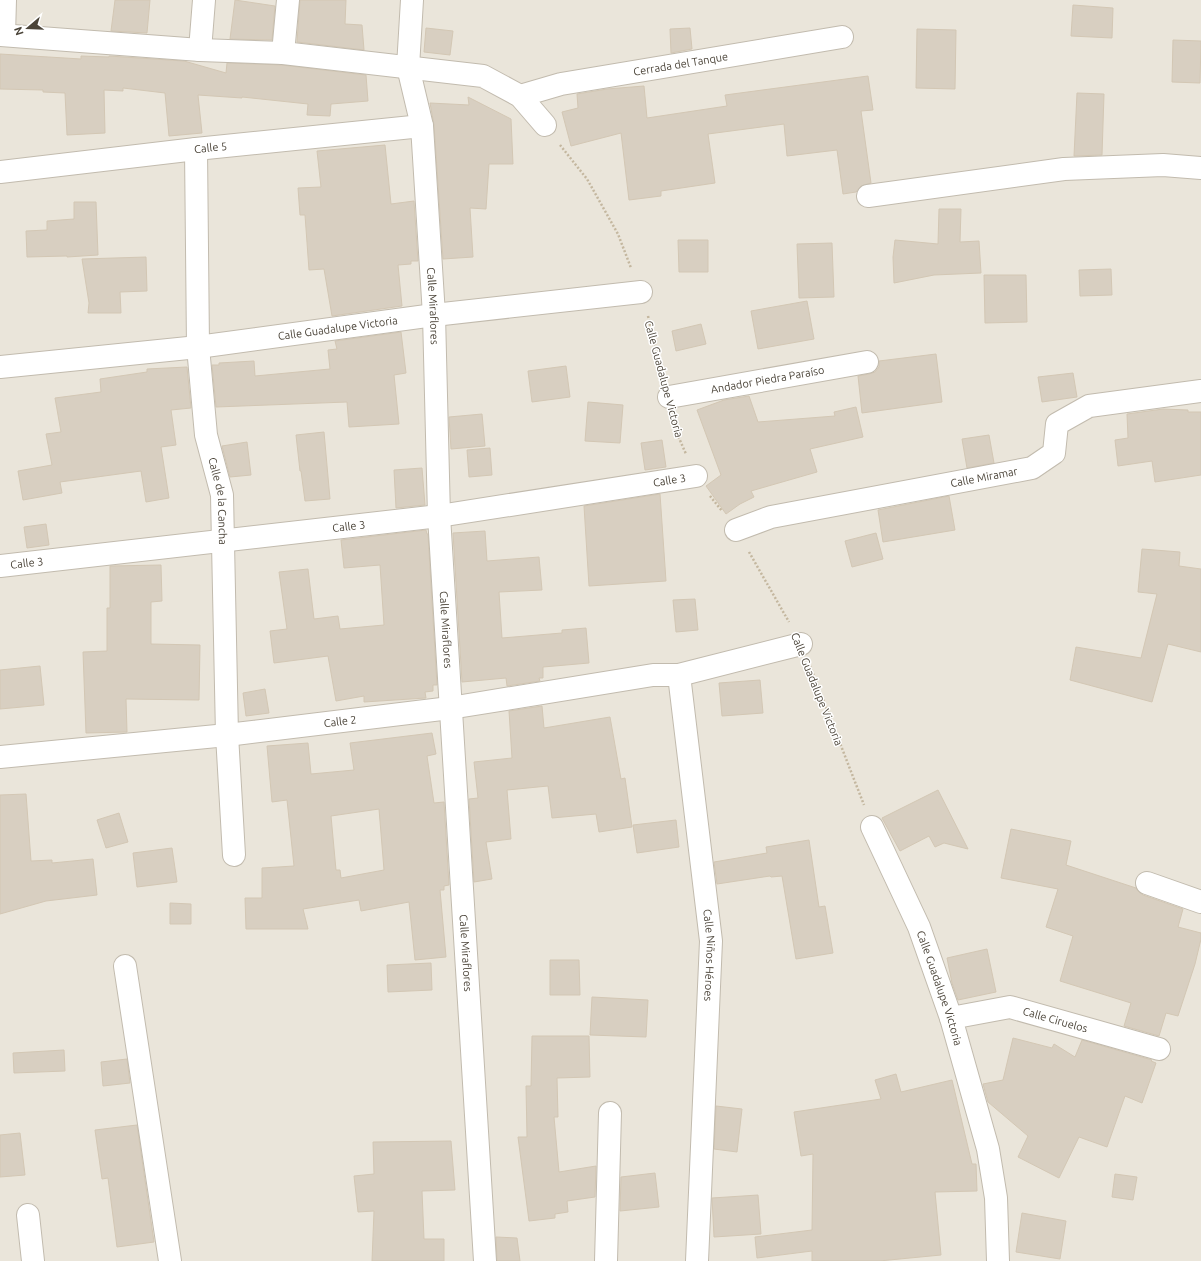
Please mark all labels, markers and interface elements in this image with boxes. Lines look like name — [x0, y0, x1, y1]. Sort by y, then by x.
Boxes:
north arrow — [8, 8, 48, 48]
text: N — [12, 25, 26, 37]
street label: Cerrada del Tanque — [632, 50, 729, 78]
street label: Calle 5 — [194, 140, 228, 155]
street label: Calle Miraflores — [425, 267, 441, 345]
street label: Calle Guadalupe Victoria — [277, 314, 398, 342]
street label: Calle Guadalupe Victoria — [643, 319, 685, 439]
street label: Andador Piedra Paraíso — [710, 364, 825, 396]
street label: Calle de la Cancha — [206, 456, 229, 545]
street label: Calle Miramar — [949, 465, 1019, 489]
street label: Calle 3 — [652, 472, 687, 489]
street label: Calle 3 — [332, 518, 366, 534]
street label: Calle 3 — [10, 555, 44, 571]
street label: Calle Miraflores — [438, 591, 454, 669]
street label: Calle Guadalupe Victoria — [789, 631, 845, 747]
street label: Calle 2 — [323, 713, 357, 729]
street label: Calle Niños Héroes — [701, 908, 717, 1002]
street label: Calle Miraflores — [458, 914, 474, 992]
street label: Calle Guadalupe Victoria — [915, 929, 965, 1047]
street label: Calle Ciruelos — [1021, 1005, 1089, 1035]

